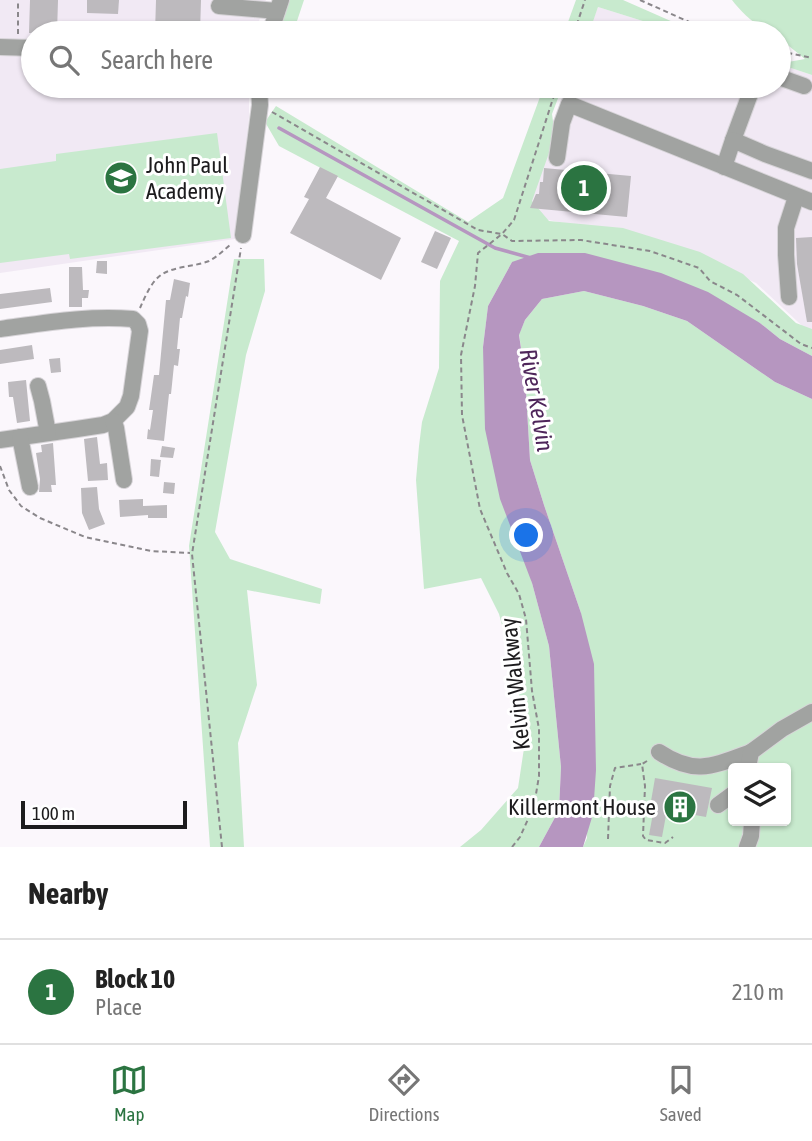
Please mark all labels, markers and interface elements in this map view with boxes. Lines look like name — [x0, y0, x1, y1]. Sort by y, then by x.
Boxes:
search box — [21, 21, 791, 98]
icon: search — [45, 41, 83, 79]
text: Search here — [101, 45, 213, 75]
place label: John Paul Academy — [146, 152, 228, 204]
school or university icon: John Paul Academy — [102, 159, 140, 197]
pin: 1 — [561, 162, 607, 214]
water label: River Kelvin — [515, 347, 559, 454]
your location — [509, 518, 543, 552]
street label: Kelvin Walkway — [495, 617, 535, 751]
map controls — [728, 763, 791, 826]
button: layers — [728, 763, 791, 826]
building icon: Killermont House — [661, 788, 699, 826]
place label: Killermont House — [508, 794, 656, 820]
scale bar — [21, 798, 187, 830]
text: 100 m — [32, 802, 75, 824]
text: Nearby — [28, 876, 108, 910]
text: Block 10 — [95, 964, 175, 994]
text: 1 — [46, 979, 56, 1005]
text: 210 m — [732, 979, 784, 1005]
text: Place — [95, 994, 142, 1020]
tab: Map — [110, 1061, 148, 1125]
tab: Directions — [369, 1061, 439, 1125]
tab: Saved — [660, 1061, 702, 1125]

